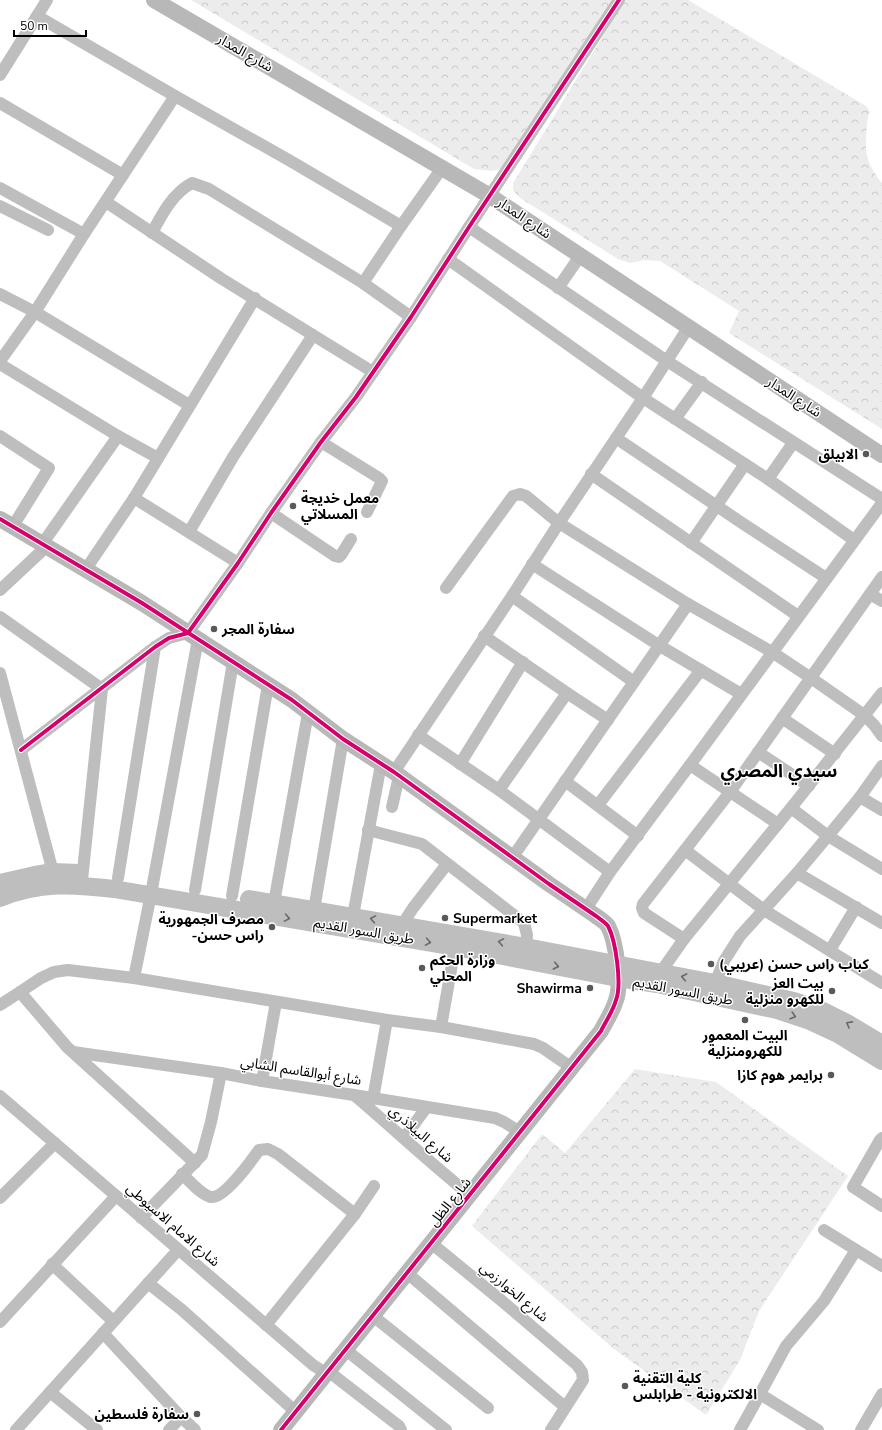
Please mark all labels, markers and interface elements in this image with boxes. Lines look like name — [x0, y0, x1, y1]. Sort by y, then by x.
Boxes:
scale bar — [14, 12, 86, 38]
text: 50 m — [20, 18, 48, 34]
street label: شارع المدار — [212, 29, 277, 78]
street label: شارع المدار — [492, 192, 555, 244]
street label: شارع المدار — [761, 372, 825, 423]
place label: الابيلق — [818, 445, 858, 464]
marker: الابيلق — [861, 449, 871, 459]
place label: معمل خديجة المسلاتي — [301, 489, 379, 525]
marker: معمل خديجة المسلاتي — [288, 501, 298, 511]
place label: سفارة المجر — [221, 620, 295, 639]
marker: سفارة المجر — [209, 624, 219, 634]
district label: سيدي المصري — [721, 759, 837, 785]
place label: Supermarket — [453, 909, 538, 928]
place label: مصرف الجمهورية -راس حسن — [158, 910, 264, 945]
one-way arrow — [283, 913, 290, 921]
street label: طريق السور القديم — [312, 913, 416, 950]
marker: Supermarket — [440, 913, 450, 923]
one-way arrow — [370, 916, 376, 924]
marker: مصرف الجمهورية -راس حسن — [267, 922, 277, 932]
one-way arrow — [425, 937, 432, 946]
one-way arrow — [498, 938, 504, 947]
place label: وزارة الحكم المحلي — [430, 951, 495, 987]
place label: كباب راس حسن (عريبي) — [719, 955, 870, 975]
marker: كباب راس حسن (عريبي) — [706, 959, 716, 969]
one-way arrow — [553, 962, 559, 970]
marker: وزارة الحكم المحلي — [417, 963, 427, 973]
street label: طريق السور القديم — [631, 972, 735, 1011]
one-way arrow — [681, 974, 687, 982]
place label: بيت العز للكهرو منزلية — [746, 974, 824, 1009]
place label: Shawirma — [516, 979, 582, 998]
marker: Shawirma — [585, 983, 595, 993]
marker: بيت العز للكهرو منزلية — [827, 986, 837, 996]
one-way arrow — [789, 1011, 796, 1019]
marker: البيت المعمور للكهرومنزلية — [740, 1015, 750, 1025]
one-way arrow — [845, 1021, 853, 1028]
place label: البيت المعمور للكهرومنزلية — [701, 1026, 788, 1061]
street label: شارع أبوالقاسم الشابي — [239, 1052, 363, 1091]
place label: برايمر هوم كازا — [737, 1066, 823, 1086]
marker: برايمر هوم كازا — [826, 1070, 836, 1080]
street label: شارع البيلاذري — [384, 1101, 457, 1168]
street label: شارع الظل — [424, 1173, 476, 1231]
street label: شارع الامام الاسيوطي — [121, 1179, 224, 1272]
street label: شارع الخوارزمي — [475, 1258, 552, 1327]
place label: كلية التقنية الالكترونية - طرابلس — [633, 1369, 757, 1404]
marker: كلية التقنية الالكترونية - طرابلس — [620, 1381, 630, 1391]
place label: سفارة فلسطين — [94, 1405, 189, 1424]
marker: سفارة فلسطين — [192, 1409, 202, 1419]

